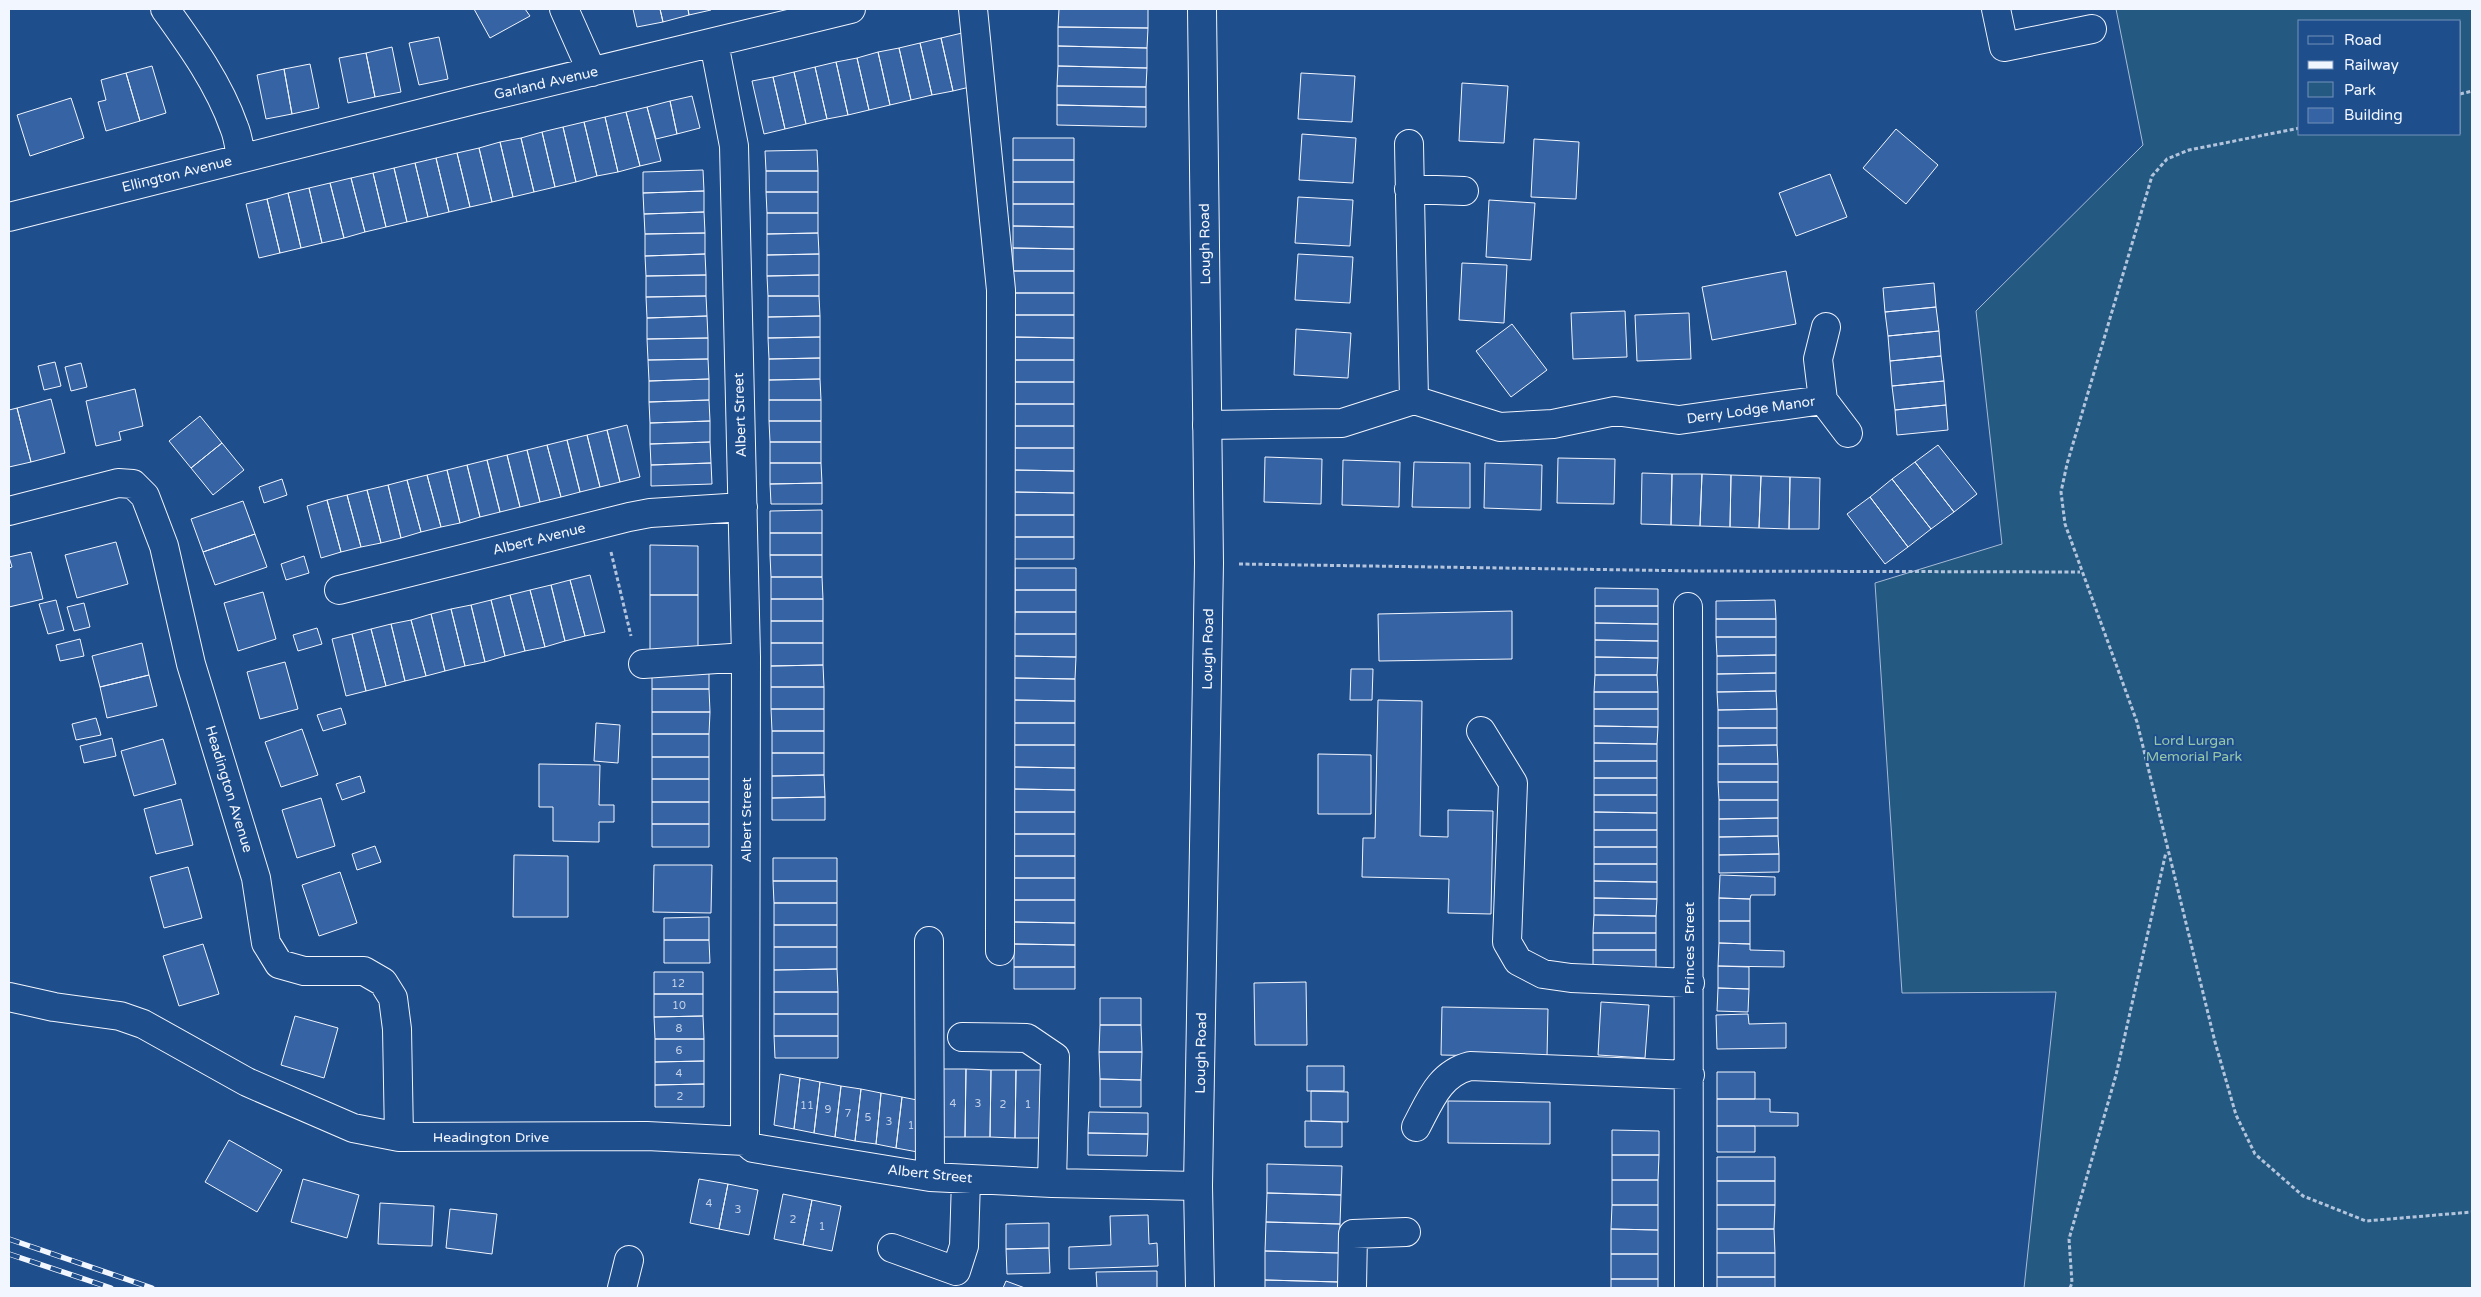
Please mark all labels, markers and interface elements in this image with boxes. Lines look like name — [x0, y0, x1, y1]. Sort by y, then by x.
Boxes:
legend — [2298, 20, 2461, 135]
text: Road — [2344, 31, 2382, 49]
text: Railway — [2344, 56, 2399, 74]
street label: Garland Avenue — [492, 63, 600, 103]
text: Park — [2344, 81, 2376, 99]
text: Building — [2344, 106, 2403, 124]
street label: Ellington Avenue — [120, 152, 234, 196]
street label: Lough Road — [1196, 203, 1214, 285]
street label: Albert Street — [730, 372, 750, 458]
street label: Derry Lodge Manor — [1686, 392, 1817, 427]
street label: Albert Avenue — [491, 519, 587, 559]
street label: Lough Road — [1199, 608, 1217, 690]
street label: Headington Avenue — [202, 723, 256, 855]
park label: Lord Lurgan Memorial Park — [2146, 732, 2243, 765]
street label: Albert Street — [738, 777, 755, 862]
street label: Princes Street — [1681, 901, 1698, 994]
house number: 12 — [671, 977, 685, 990]
house number: 10 — [672, 999, 686, 1012]
street label: Lough Road — [1192, 1012, 1210, 1094]
house number: 8 — [676, 1022, 683, 1035]
house number: 6 — [676, 1044, 683, 1057]
house number: 4 — [676, 1067, 683, 1080]
house number: 2 — [677, 1090, 684, 1103]
house number: 4 — [950, 1097, 957, 1110]
house number: 3 — [975, 1097, 982, 1110]
house number: 2 — [1000, 1098, 1007, 1111]
house number: 1 — [1025, 1098, 1031, 1111]
house number: 11 — [800, 1099, 814, 1112]
house number: 9 — [825, 1103, 832, 1116]
house number: 7 — [845, 1107, 852, 1120]
house number: 5 — [865, 1111, 872, 1124]
house number: 3 — [886, 1115, 893, 1128]
house number: 1 — [908, 1119, 914, 1132]
street label: Headington Drive — [433, 1129, 549, 1146]
street label: Albert Street — [887, 1161, 974, 1187]
house number: 4 — [706, 1197, 713, 1210]
house number: 3 — [735, 1203, 742, 1216]
house number: 2 — [790, 1213, 797, 1226]
house number: 1 — [819, 1220, 825, 1233]

